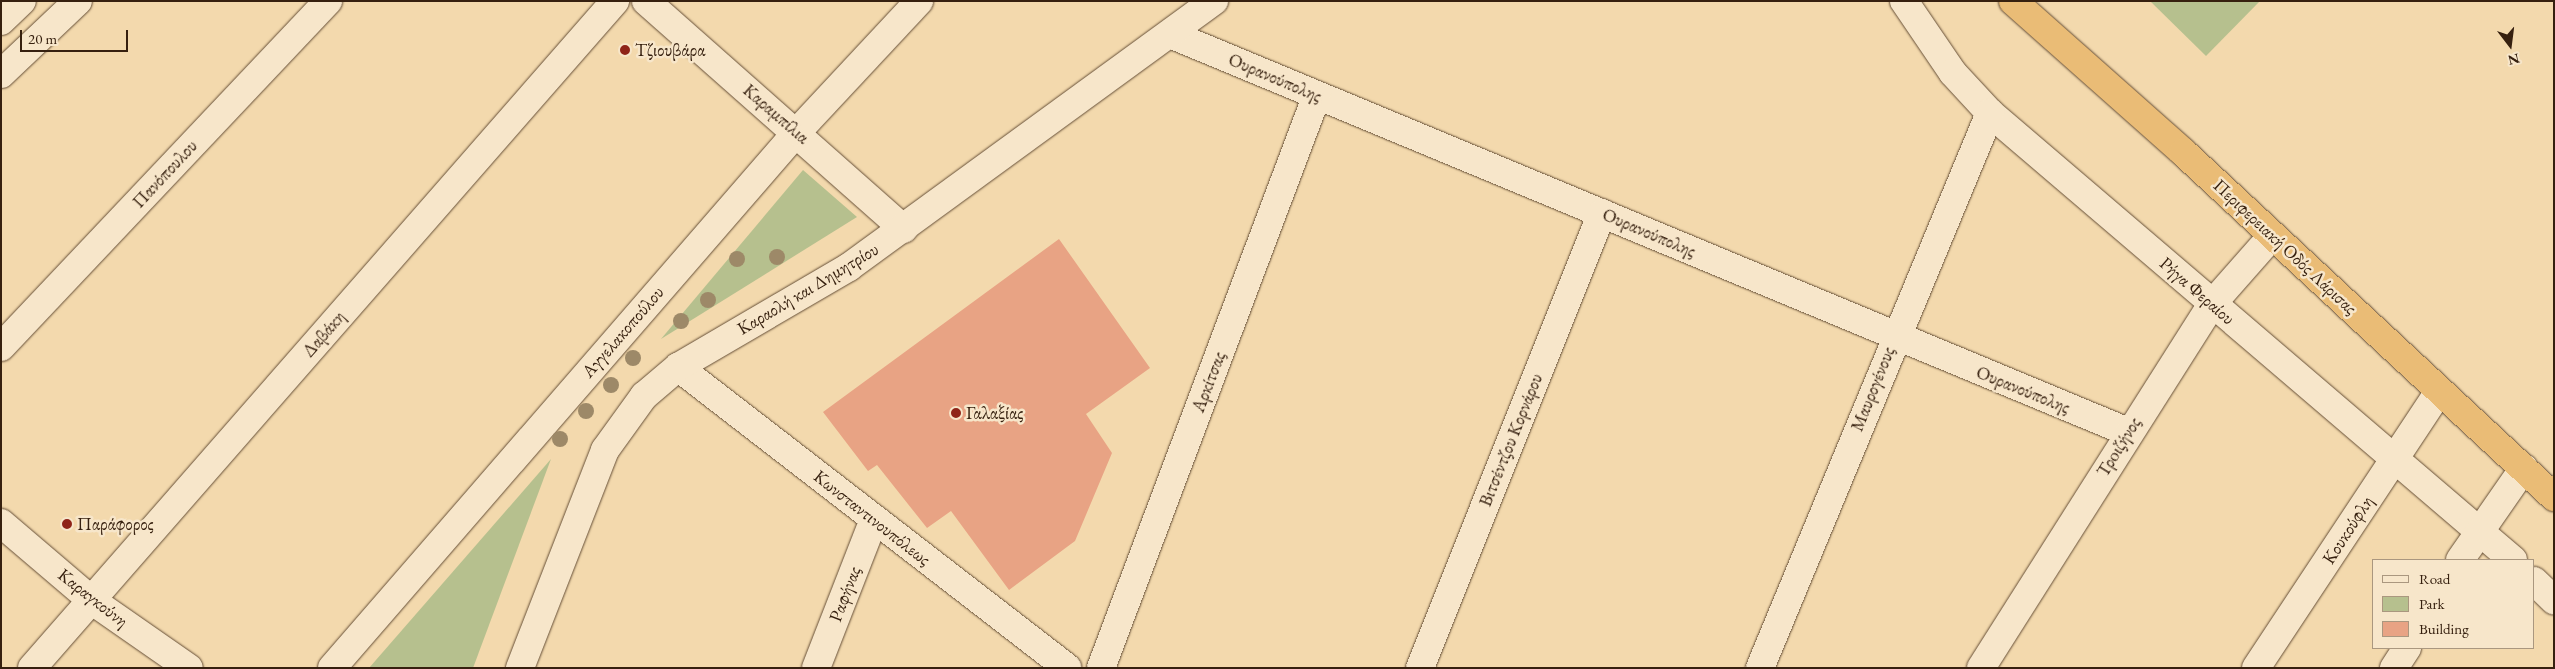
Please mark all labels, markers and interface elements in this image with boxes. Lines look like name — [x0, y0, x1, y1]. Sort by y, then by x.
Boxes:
scale bar — [22, 20, 130, 52]
north arrow — [2485, 20, 2535, 70]
text: 20 m — [28, 29, 57, 48]
place label: Τζιουβάρα — [635, 39, 705, 61]
marker: Τζιουβάρα — [619, 44, 631, 56]
street label: Ουρανούπολης — [1225, 49, 1325, 107]
text: N — [2506, 49, 2522, 70]
street label: Καραμπίλια — [739, 79, 813, 149]
street label: Πανόπουλου — [128, 135, 202, 213]
street label: Περιφερειακή Οδός Λάρισας — [2209, 175, 2361, 319]
street label: Ουρανούπολης — [1599, 204, 1699, 262]
street label: Καραολή και Δημητρίου — [733, 238, 883, 340]
street label: Ρήγα Φεραίου — [2155, 253, 2239, 329]
street label: Αγγελακοπούλου — [577, 282, 669, 382]
street label: Δαβάκη — [298, 306, 350, 362]
street label: Μαυρογένους — [1846, 344, 1900, 434]
street label: Αρκίτσας — [1188, 349, 1230, 415]
street label: Ουρανούπολης — [1973, 361, 2073, 419]
street label: Βιτσέντζου Κορνάρου — [1475, 370, 1547, 510]
place label: Γαλαξίας — [966, 402, 1024, 424]
marker: Γαλαξίας — [950, 407, 962, 419]
street label: Τρoιζήνος — [2092, 413, 2146, 481]
street label: Κωνσταντινουπόλεως — [809, 466, 935, 570]
street label: Κουκούφλη — [2318, 492, 2378, 568]
place label: Παράφορος — [77, 513, 154, 535]
marker: Παράφορος — [61, 518, 73, 530]
legend — [2372, 559, 2535, 649]
street label: Ραφήνας — [825, 563, 865, 625]
street label: Καραγκούνη — [54, 564, 132, 632]
text: Road — [2419, 569, 2450, 588]
text: Park — [2419, 594, 2445, 613]
text: Building — [2419, 619, 2469, 638]

